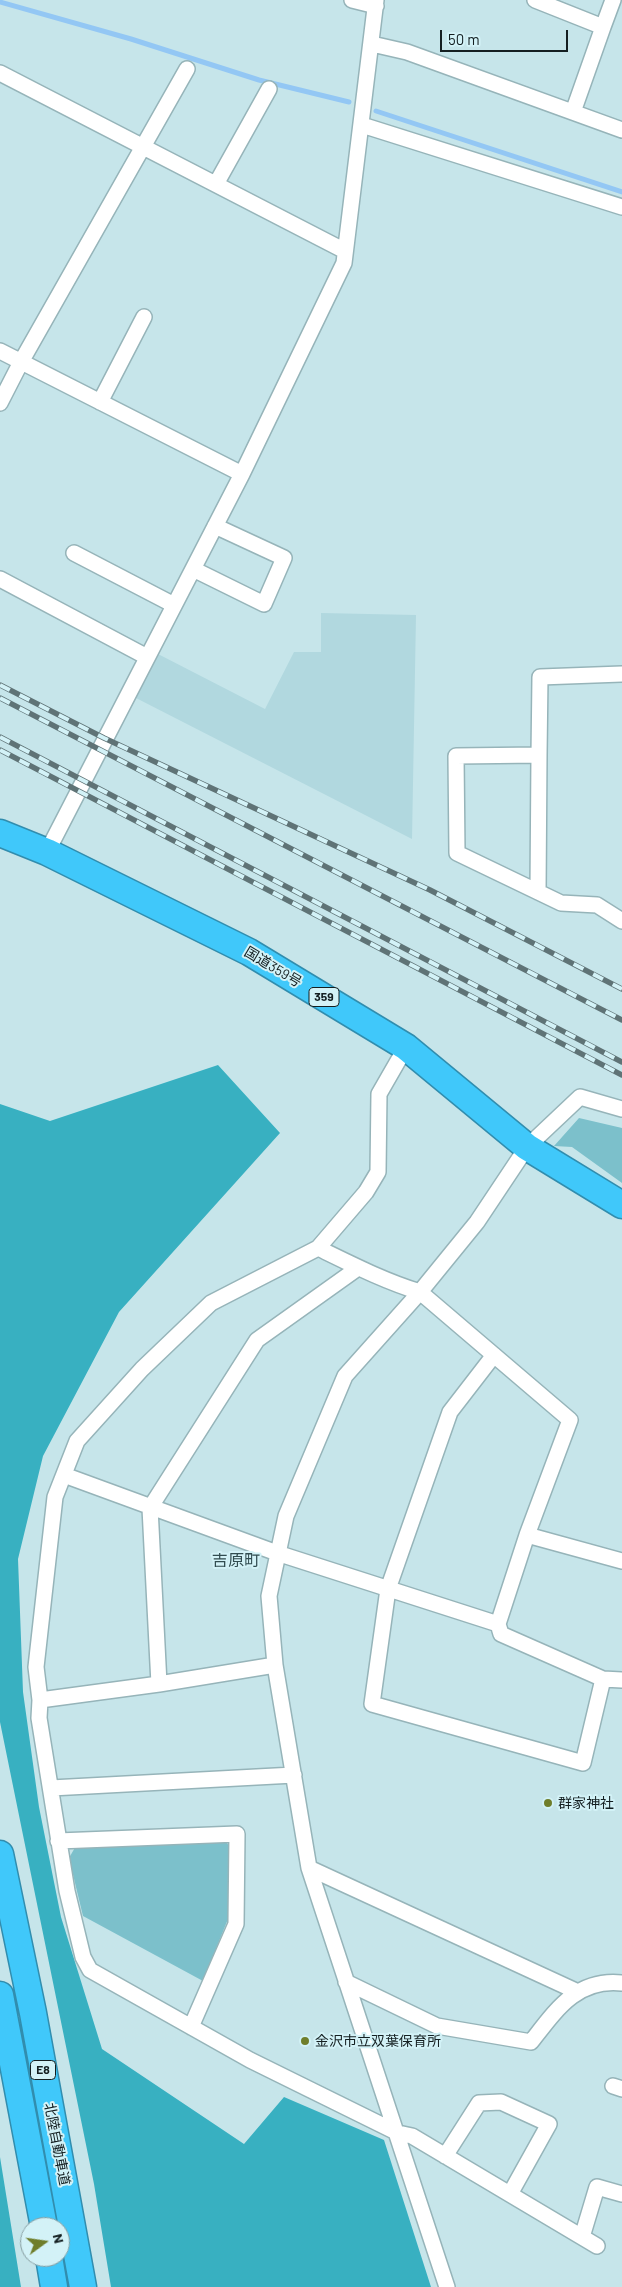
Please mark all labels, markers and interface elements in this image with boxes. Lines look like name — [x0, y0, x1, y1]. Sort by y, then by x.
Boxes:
scale bar — [442, 20, 570, 52]
text: 50 m — [448, 30, 480, 48]
street label: 国道359号 — [241, 943, 305, 991]
road number: 359 — [309, 988, 339, 1006]
district label: 吉原町 — [212, 1551, 260, 1571]
place label: 群家神社 — [558, 1795, 614, 1811]
marker: 群家神社 — [542, 1797, 554, 1809]
place label: 金沢市立双葉保育所 — [315, 2033, 441, 2049]
marker: 金沢市立双葉保育所 — [299, 2035, 311, 2047]
road number: E8 — [30, 2060, 56, 2080]
street label: 北陸自動車道 — [41, 2101, 73, 2187]
north arrow — [20, 2217, 70, 2267]
text: N — [50, 2232, 68, 2245]

